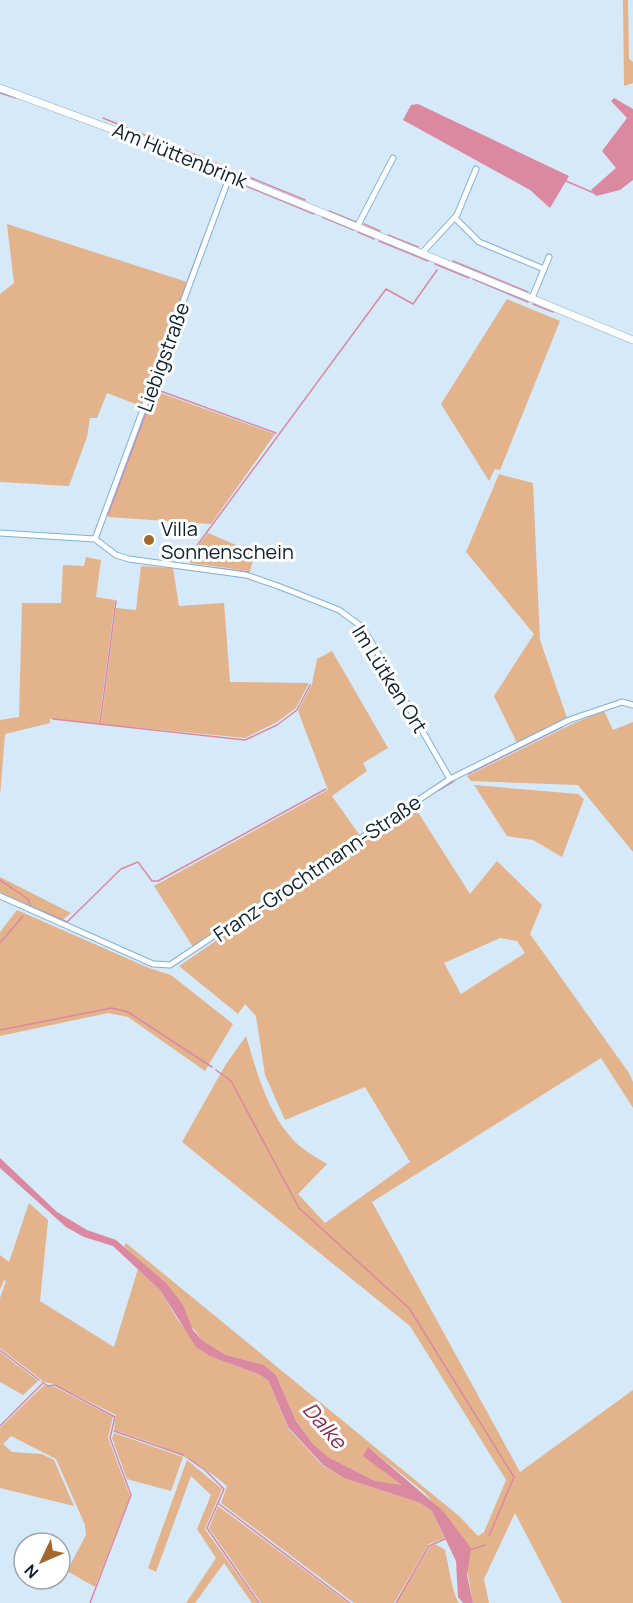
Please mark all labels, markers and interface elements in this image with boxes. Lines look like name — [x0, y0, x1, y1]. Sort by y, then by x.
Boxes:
street label: Am Hüttenbrink — [109, 116, 252, 195]
street label: Liebigstraße — [131, 298, 195, 416]
place label: Villa Sonnenschein — [161, 515, 294, 565]
marker: Villa Sonnenschein — [142, 533, 156, 547]
street label: Im Lütken Ort — [346, 620, 434, 738]
street label: Franz-Grochtmann-Straße — [208, 788, 426, 948]
water label: Dalke — [297, 1396, 354, 1456]
north arrow — [12, 1531, 72, 1591]
text: N — [19, 1560, 43, 1583]

